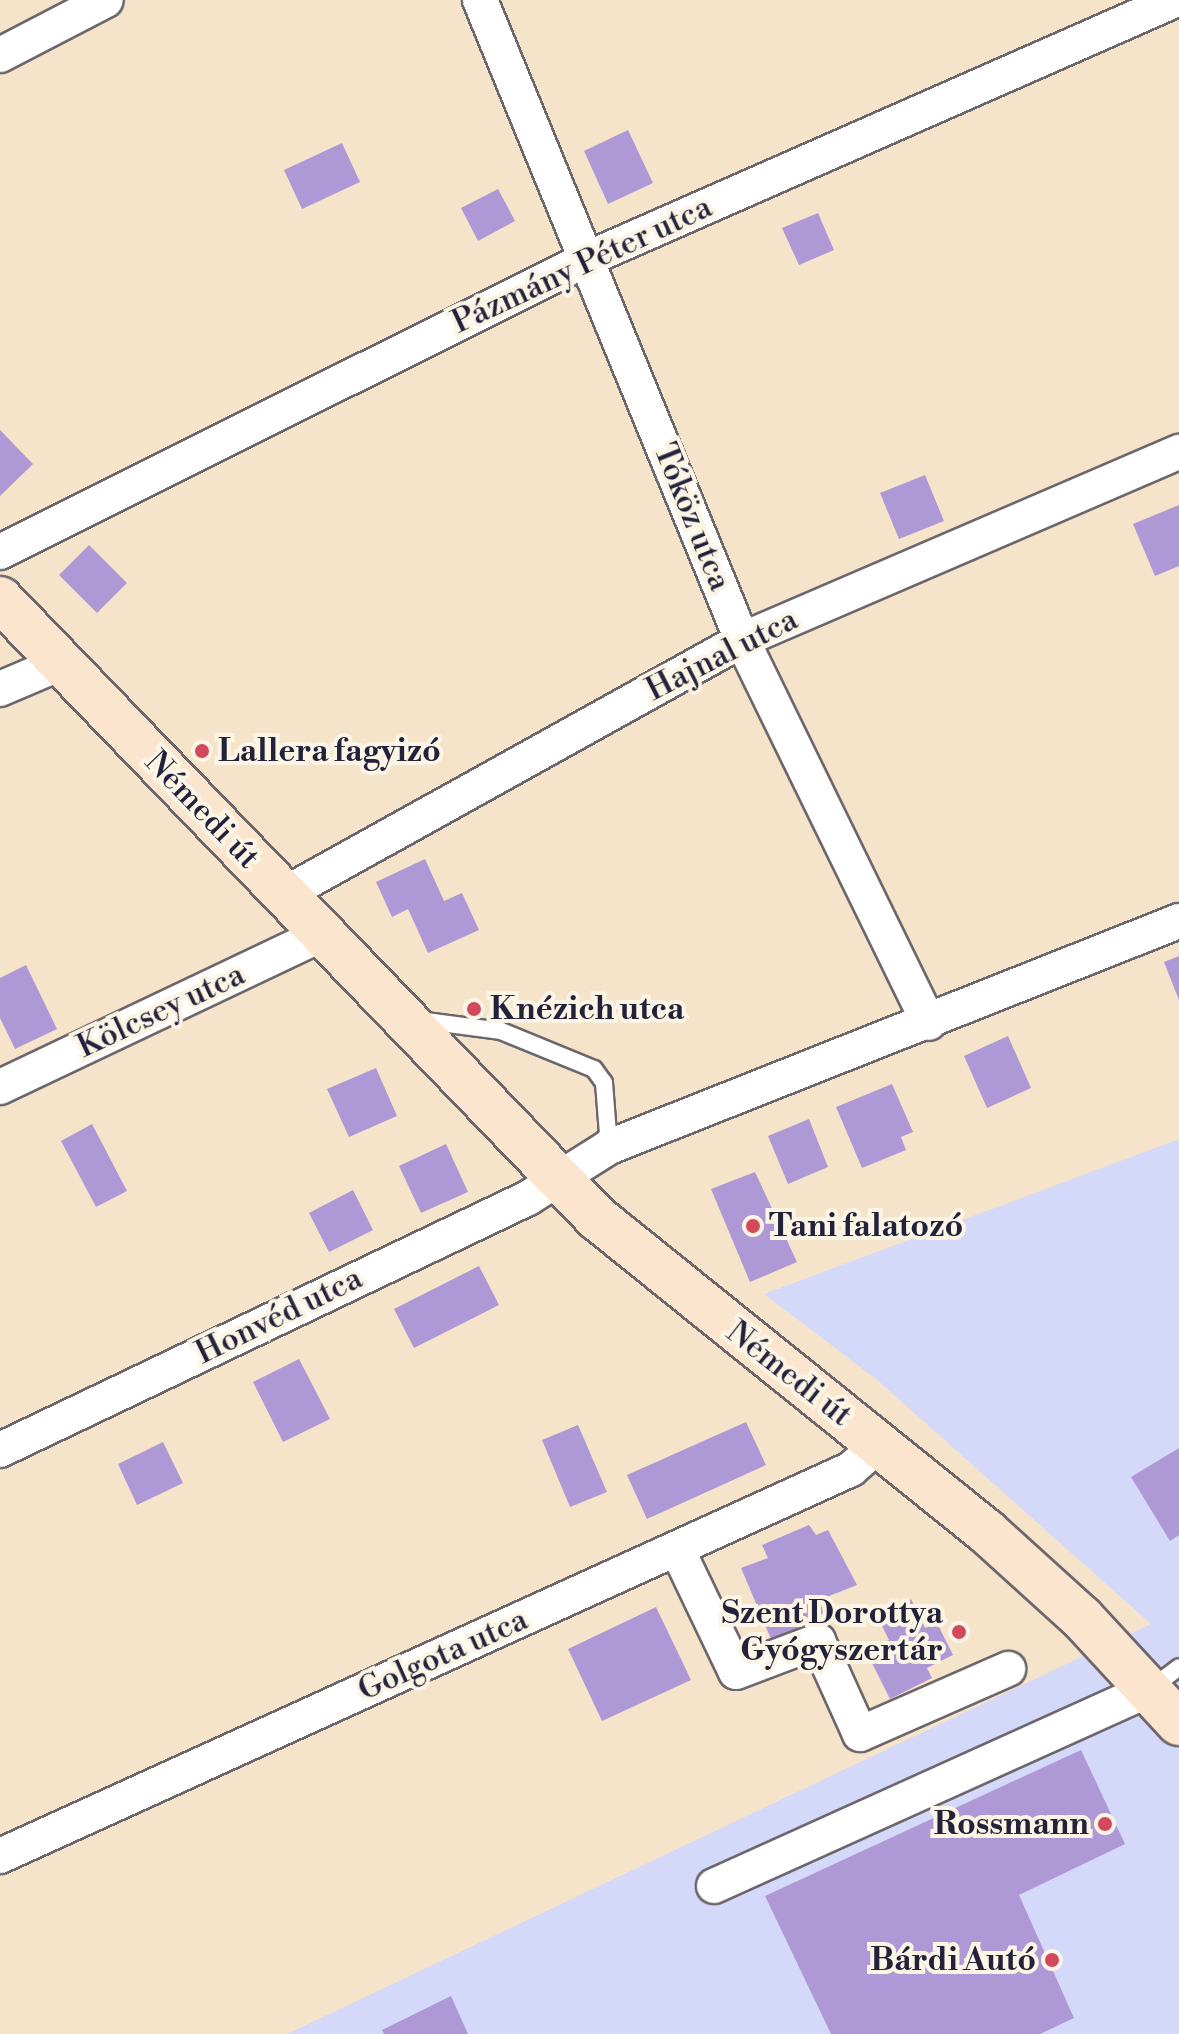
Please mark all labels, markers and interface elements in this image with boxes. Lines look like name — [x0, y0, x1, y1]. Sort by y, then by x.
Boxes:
street label: Pázmány Péter utca — [446, 188, 718, 342]
street label: Tóköz utca — [645, 438, 739, 596]
street label: Hajnal utca — [640, 600, 804, 710]
place label: Lallera fagyizó — [218, 732, 441, 770]
marker: Lallera fagyizó — [193, 742, 211, 760]
street label: Némedi út — [137, 743, 267, 877]
street label: Kölcsey utca — [71, 955, 251, 1067]
place label: Knézich utca — [490, 990, 684, 1028]
marker: Knézich utca — [465, 1000, 483, 1018]
place label: Tani falatozó — [769, 1207, 963, 1245]
marker: Tani falatozó — [744, 1217, 762, 1235]
street label: Honvéd utca — [190, 1259, 368, 1373]
street label: Némedi út — [719, 1313, 859, 1435]
place label: Szent Dorottya Gyógyszertár — [721, 1595, 943, 1670]
street label: Golgota utca — [352, 1601, 534, 1709]
marker: Szent Dorottya Gyógyszertár — [950, 1623, 968, 1641]
place label: Rossmann — [934, 1805, 1089, 1843]
marker: Rossmann — [1096, 1815, 1114, 1833]
place label: Bárdi Autó — [870, 1941, 1036, 1979]
marker: Bárdi Autó — [1043, 1951, 1061, 1969]

